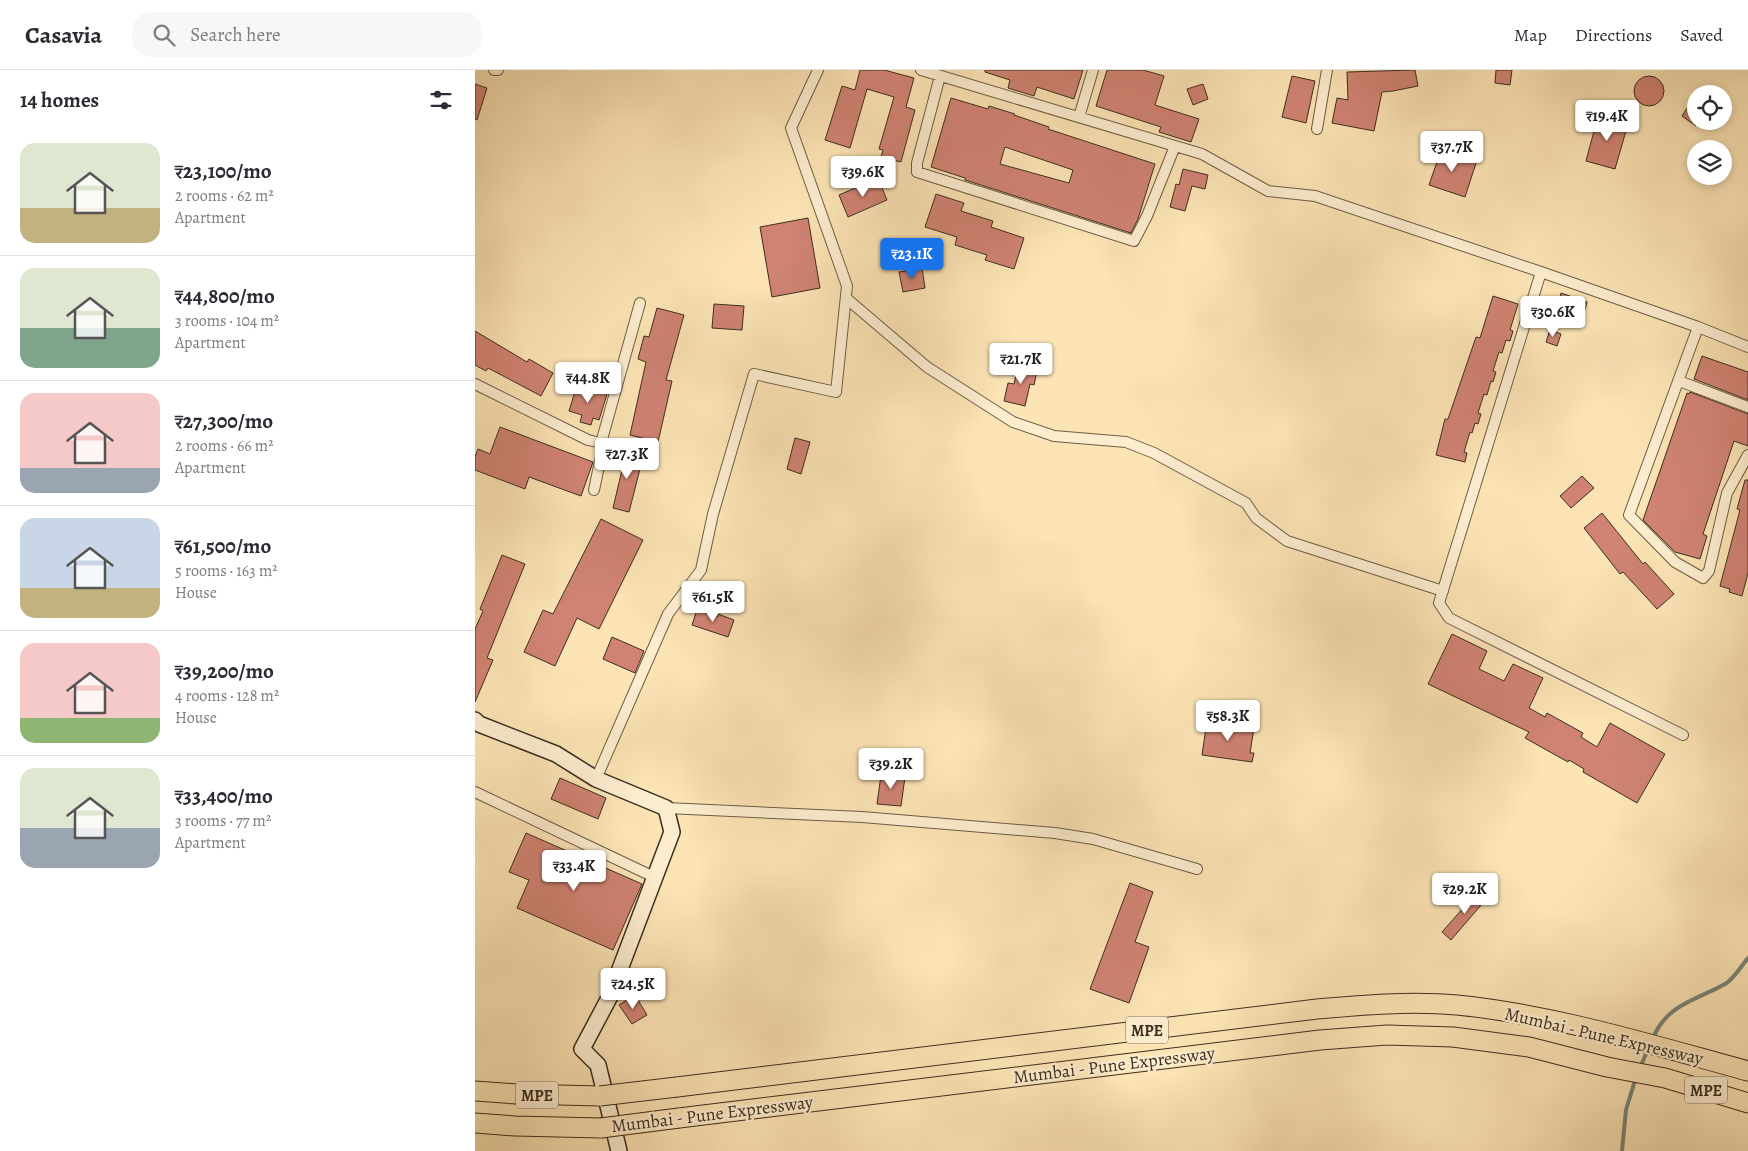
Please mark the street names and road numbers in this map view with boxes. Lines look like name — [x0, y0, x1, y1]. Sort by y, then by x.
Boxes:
street label: Mumbai - Pune Expressway — [1502, 1001, 1707, 1071]
road number: MPE — [1126, 1016, 1168, 1044]
street label: Mumbai - Pune Expressway — [1012, 1041, 1217, 1089]
road number: MPE — [1685, 1076, 1727, 1104]
road number: MPE — [516, 1082, 558, 1108]
street label: Mumbai - Pune Expressway — [610, 1090, 815, 1138]

